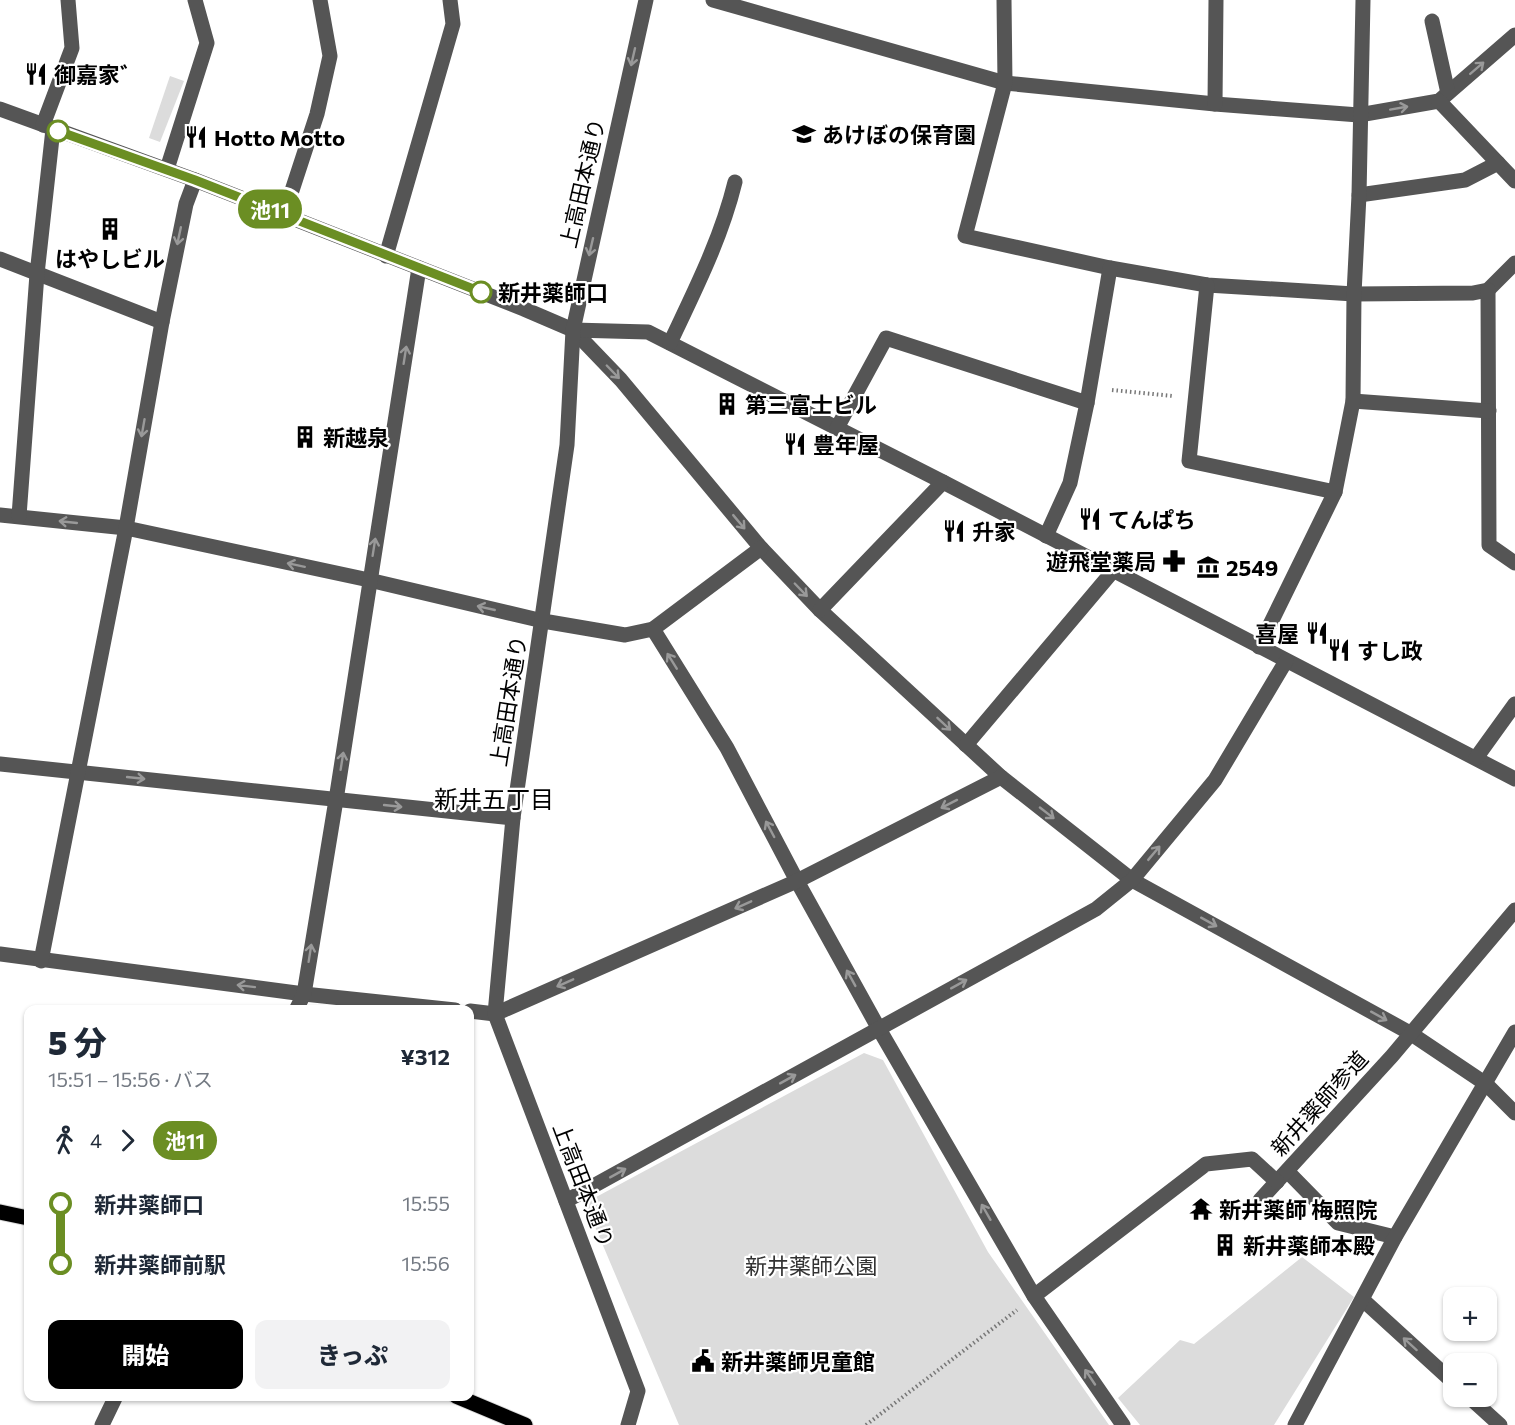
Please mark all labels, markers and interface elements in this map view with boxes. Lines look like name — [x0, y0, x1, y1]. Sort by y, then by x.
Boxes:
one-way arrow — [627, 47, 639, 66]
restaurant icon: 御嘉家゛ — [23, 61, 49, 87]
place label: 御嘉家゛ — [54, 61, 142, 88]
one-way arrow — [1469, 61, 1484, 75]
one-way arrow — [1389, 102, 1408, 113]
street label: 上高田本通り — [554, 116, 610, 250]
unlabelled marker — [47, 120, 69, 142]
school or university icon: あけぼの保育園 — [791, 121, 817, 147]
place label: あけぼの保育園 — [822, 121, 976, 148]
restaurant icon: Hotto Motto — [183, 124, 209, 150]
place label: Hotto Motto — [214, 124, 345, 151]
line badge: 池11 — [236, 190, 304, 228]
text: 池11 — [250, 197, 290, 222]
building icon: はやしビル — [97, 216, 123, 242]
one-way arrow — [173, 226, 184, 245]
one-way arrow — [585, 237, 596, 257]
place label: はやしビル — [55, 245, 165, 272]
place label: 新井薬師口 — [498, 279, 608, 306]
marker: 新井薬師口 — [470, 281, 492, 303]
one-way arrow — [400, 345, 411, 365]
one-way arrow — [606, 365, 621, 380]
building icon: 第三富士ビル — [714, 391, 740, 417]
place label: 第三富士ビル — [745, 391, 877, 418]
one-way arrow — [138, 417, 149, 437]
building icon: 新越泉 — [292, 424, 318, 450]
place label: 新越泉 — [323, 424, 389, 451]
restaurant icon: 豊年屋 — [782, 431, 808, 457]
place label: 豊年屋 — [813, 431, 879, 458]
restaurant icon: てんぱち — [1077, 506, 1103, 532]
place label: てんぱち — [1108, 506, 1196, 533]
one-way arrow — [732, 514, 746, 529]
one-way arrow — [58, 516, 78, 527]
restaurant icon: 升家 — [941, 518, 967, 544]
place label: 升家 — [972, 518, 1016, 545]
one-way arrow — [369, 538, 380, 558]
place label: 遊飛堂薬局 — [1046, 548, 1156, 575]
pharmacy icon: 遊飛堂薬局 — [1161, 548, 1187, 574]
museum icon: 2549 — [1195, 554, 1221, 580]
place label: 2549 — [1226, 554, 1278, 581]
one-way arrow — [287, 558, 306, 570]
one-way arrow — [794, 583, 809, 598]
one-way arrow — [477, 601, 496, 613]
place label: 喜屋 — [1255, 620, 1299, 647]
restaurant icon: 喜屋 — [1304, 620, 1330, 646]
street label: 上高田本通り — [484, 634, 532, 768]
restaurant icon: すし政 — [1326, 637, 1352, 663]
place label: すし政 — [1357, 637, 1423, 664]
one-way arrow — [666, 652, 679, 669]
one-way arrow — [936, 717, 951, 731]
one-way arrow — [336, 751, 347, 771]
one-way arrow — [126, 772, 146, 783]
district label: 新井五丁目 — [434, 784, 554, 813]
one-way arrow — [941, 799, 959, 810]
one-way arrow — [382, 801, 402, 812]
one-way arrow — [1039, 807, 1055, 820]
one-way arrow — [763, 821, 775, 839]
one-way arrow — [1147, 846, 1161, 861]
one-way arrow — [735, 899, 753, 911]
one-way arrow — [1200, 916, 1217, 928]
one-way arrow — [305, 944, 316, 964]
one-way arrow — [845, 969, 856, 987]
one-way arrow — [556, 977, 574, 989]
one-way arrow — [950, 978, 967, 990]
one-way arrow — [236, 981, 256, 992]
one-way arrow — [1370, 1011, 1388, 1022]
text: 5 分 — [48, 1021, 107, 1062]
text: ¥312 — [401, 1043, 450, 1070]
street label: 新井薬師参道 — [1265, 1045, 1373, 1161]
text: 15:51 – 15:56 · バス — [48, 1067, 213, 1091]
one-way arrow — [779, 1073, 797, 1084]
street label: 上高田本通り — [548, 1119, 620, 1251]
icon: walk — [48, 1124, 81, 1157]
icon: forward — [111, 1124, 144, 1157]
text: 4 — [90, 1128, 102, 1152]
text: 池11 — [165, 1128, 205, 1153]
one-way arrow — [608, 1167, 626, 1178]
text: 新井薬師口 — [94, 1191, 204, 1218]
text: 15:55 — [402, 1191, 450, 1215]
temple icon: 新井薬師 梅照院 — [1188, 1196, 1214, 1222]
place label: 新井薬師 梅照院 — [1219, 1196, 1377, 1223]
one-way arrow — [979, 1204, 991, 1221]
building icon: 新井薬師本殿 — [1212, 1232, 1238, 1258]
place label: 新井薬師本殿 — [1243, 1232, 1375, 1259]
text: 新井薬師前駅 — [94, 1251, 226, 1278]
text: 15:56 — [402, 1251, 450, 1275]
park label: 新井薬師公園 — [745, 1252, 877, 1279]
map controls — [1443, 1287, 1497, 1407]
button: + — [1443, 1287, 1497, 1341]
button: 開始 — [48, 1320, 243, 1389]
button: きっぷ — [255, 1320, 450, 1389]
one-way arrow — [1403, 1337, 1418, 1351]
public building icon: 新井薬師児童館 — [690, 1348, 716, 1374]
place label: 新井薬師児童館 — [721, 1348, 875, 1375]
button: − — [1443, 1353, 1497, 1407]
one-way arrow — [1084, 1369, 1096, 1386]

